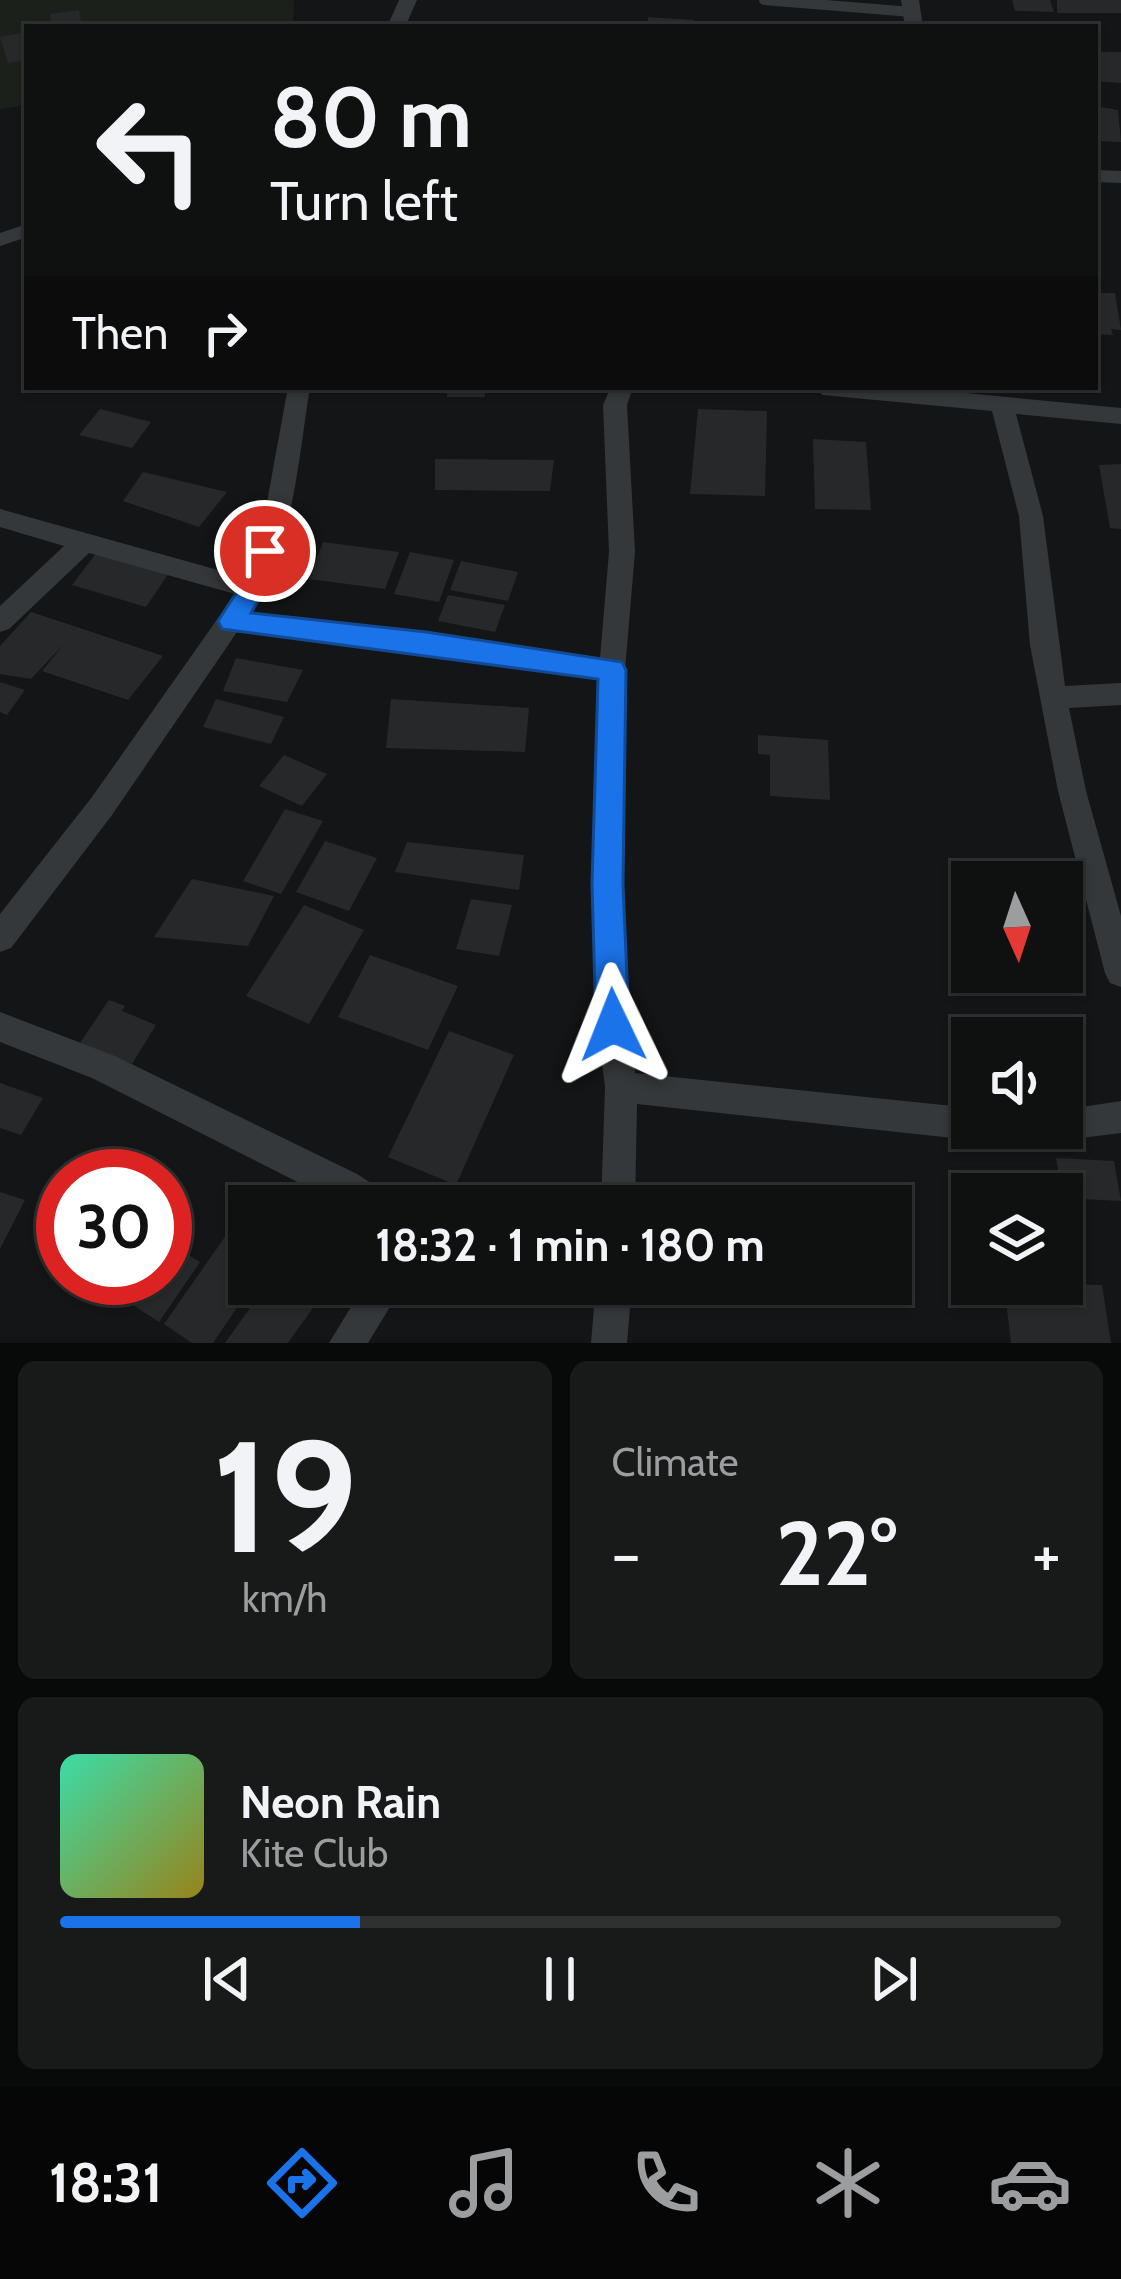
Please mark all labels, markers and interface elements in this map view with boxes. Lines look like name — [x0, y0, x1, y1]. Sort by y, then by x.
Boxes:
text: 80 m — [270, 66, 472, 168]
icon: left — [72, 72, 228, 228]
text: Turn left — [270, 168, 458, 234]
icon: right — [192, 300, 258, 366]
text: Then — [72, 306, 168, 360]
pin — [214, 500, 316, 602]
icon: arrive — [232, 518, 298, 584]
north arrow — [951, 861, 1083, 993]
map controls — [951, 861, 1083, 1305]
position arrow — [550, 962, 676, 1088]
button: sound — [951, 1017, 1083, 1149]
speed limit sign: 30 — [36, 1149, 192, 1305]
button: layers — [951, 1173, 1083, 1305]
text: 18:32 · 1 min · 180 m — [375, 1218, 765, 1272]
text: 19 — [212, 1401, 357, 1591]
text: Climate — [612, 1438, 738, 1486]
text: 22° — [776, 1498, 897, 1608]
text: − — [612, 1513, 641, 1594]
text: + — [1032, 1513, 1061, 1594]
text: km/h — [242, 1574, 327, 1622]
text: Neon Rain — [240, 1775, 441, 1829]
text: Kite Club — [240, 1829, 388, 1877]
icon: previous — [194, 1946, 260, 2012]
icon: pause — [527, 1946, 593, 2012]
icon: next — [861, 1946, 927, 2012]
icon: directions — [260, 2141, 344, 2225]
icon: music — [442, 2141, 526, 2225]
icon: phone — [624, 2141, 708, 2225]
icon: climate — [806, 2141, 890, 2225]
icon: car — [988, 2141, 1072, 2225]
text: 18:31 — [49, 2150, 163, 2216]

